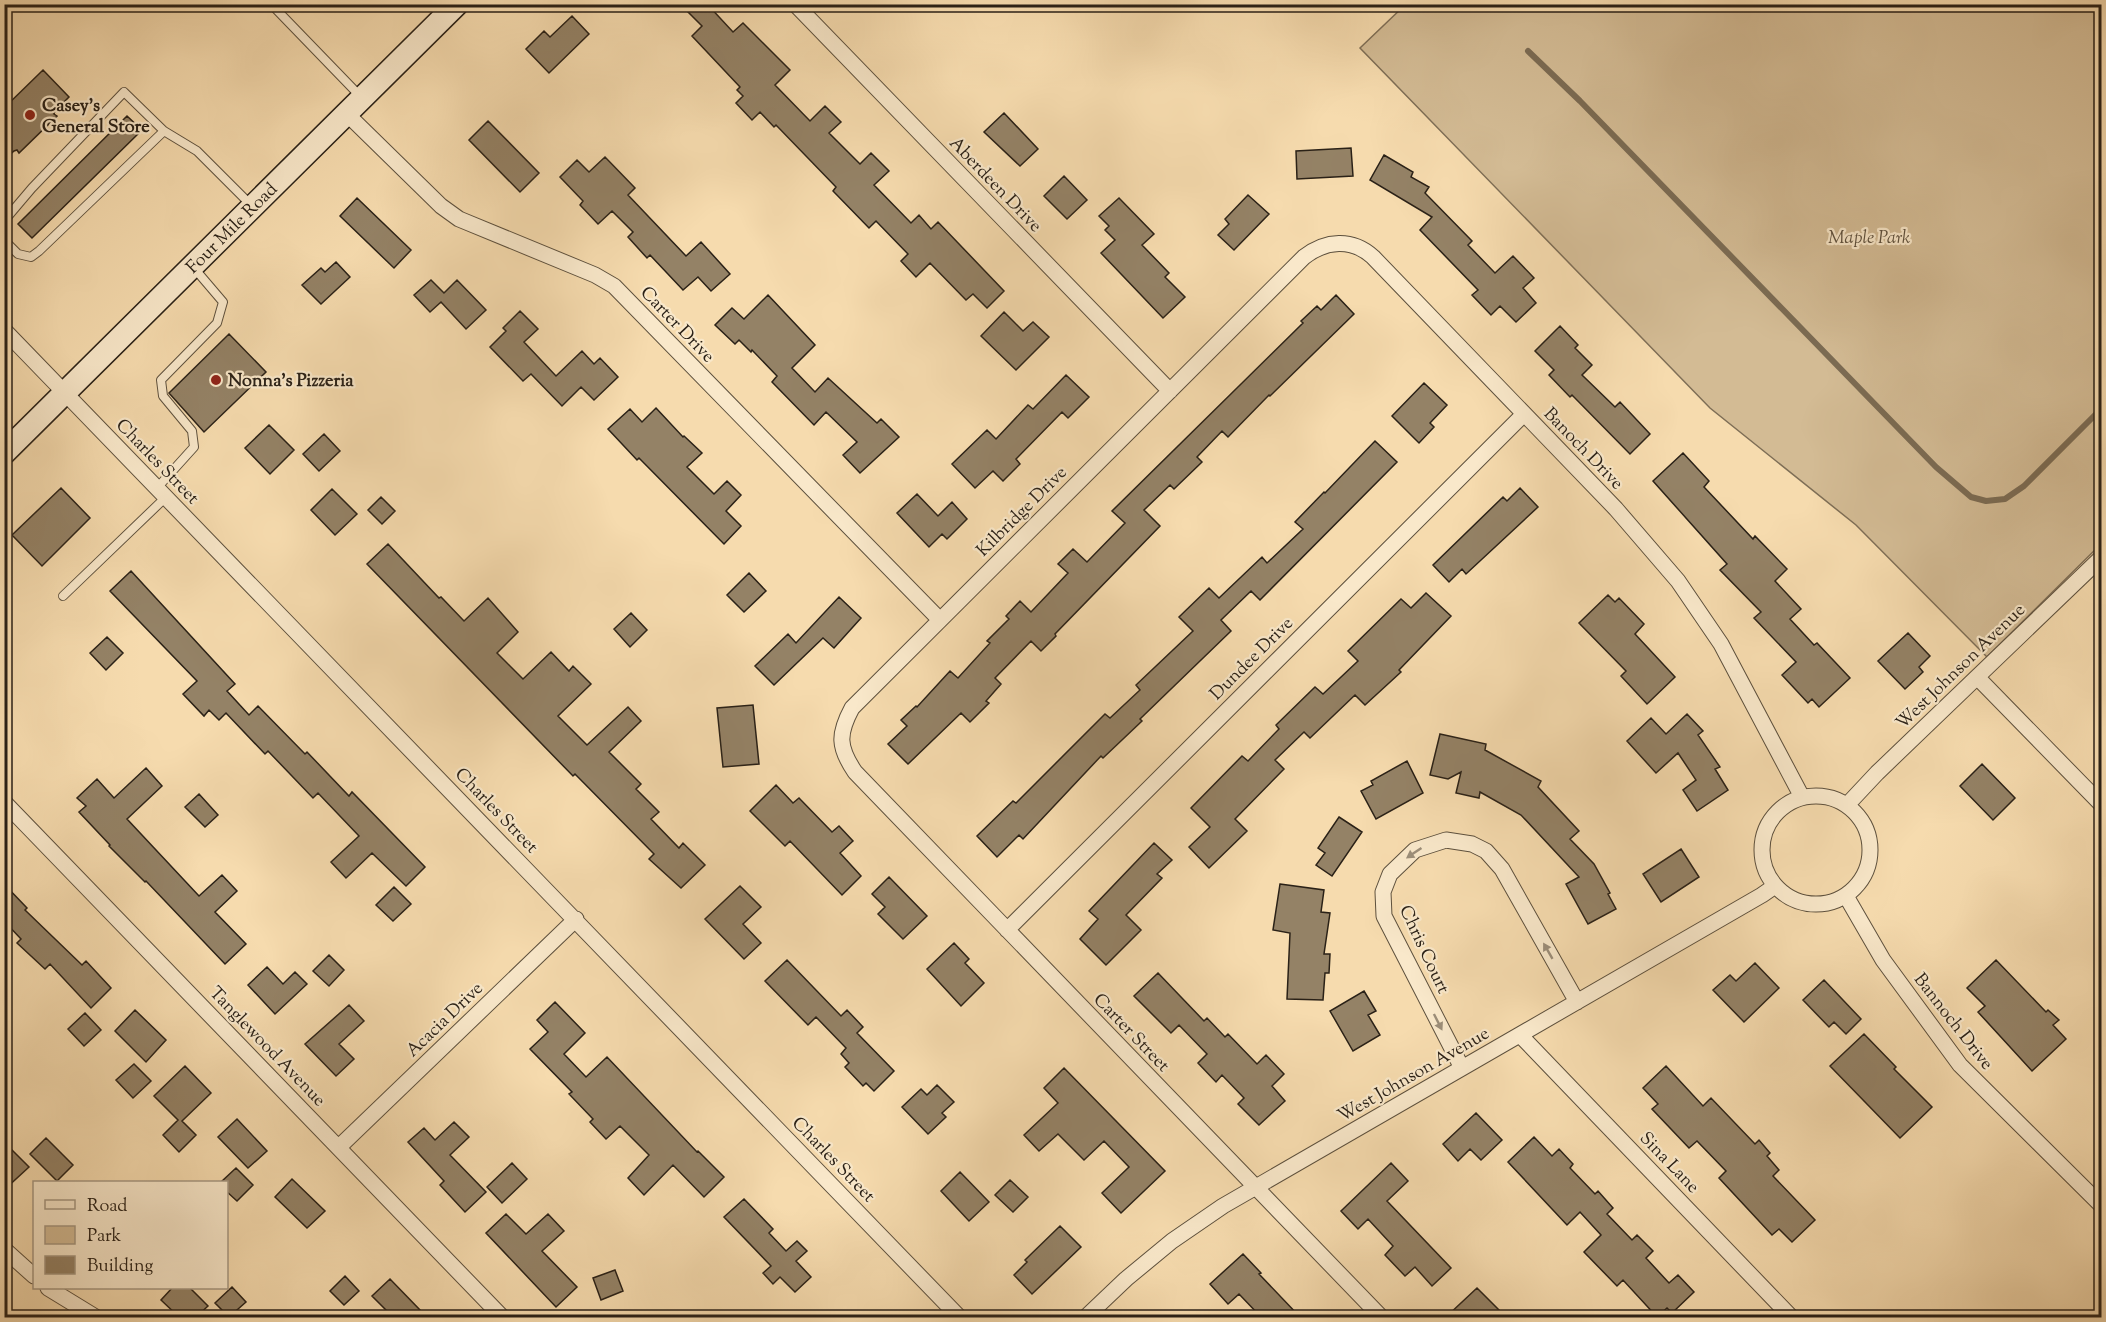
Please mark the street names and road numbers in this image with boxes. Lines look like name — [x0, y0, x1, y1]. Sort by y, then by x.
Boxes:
street label: Aberdeen Drive — [942, 132, 1047, 239]
street label: Four Mile Road — [181, 178, 284, 281]
street label: Carter Drive — [633, 281, 720, 369]
street label: Banoch Drive — [1536, 402, 1629, 496]
street label: Charles Street — [109, 414, 204, 511]
street label: Kilbridge Drive — [971, 461, 1074, 564]
street label: West Johnson Avenue — [1891, 599, 2032, 736]
street label: Dundee Drive — [1205, 612, 1300, 707]
street label: Charles Street — [448, 763, 543, 860]
street label: Chris Court — [1391, 901, 1455, 998]
street label: Bannoch Drive — [1906, 968, 1998, 1076]
street label: Acacia Drive — [401, 977, 490, 1064]
street label: Tanglewood Avenue — [202, 981, 331, 1113]
street label: Carter Street — [1086, 988, 1175, 1079]
street label: West Johnson Avenue — [1333, 1022, 1495, 1130]
street label: Charles Street — [785, 1112, 880, 1209]
street label: Sina Lane — [1633, 1127, 1705, 1200]

